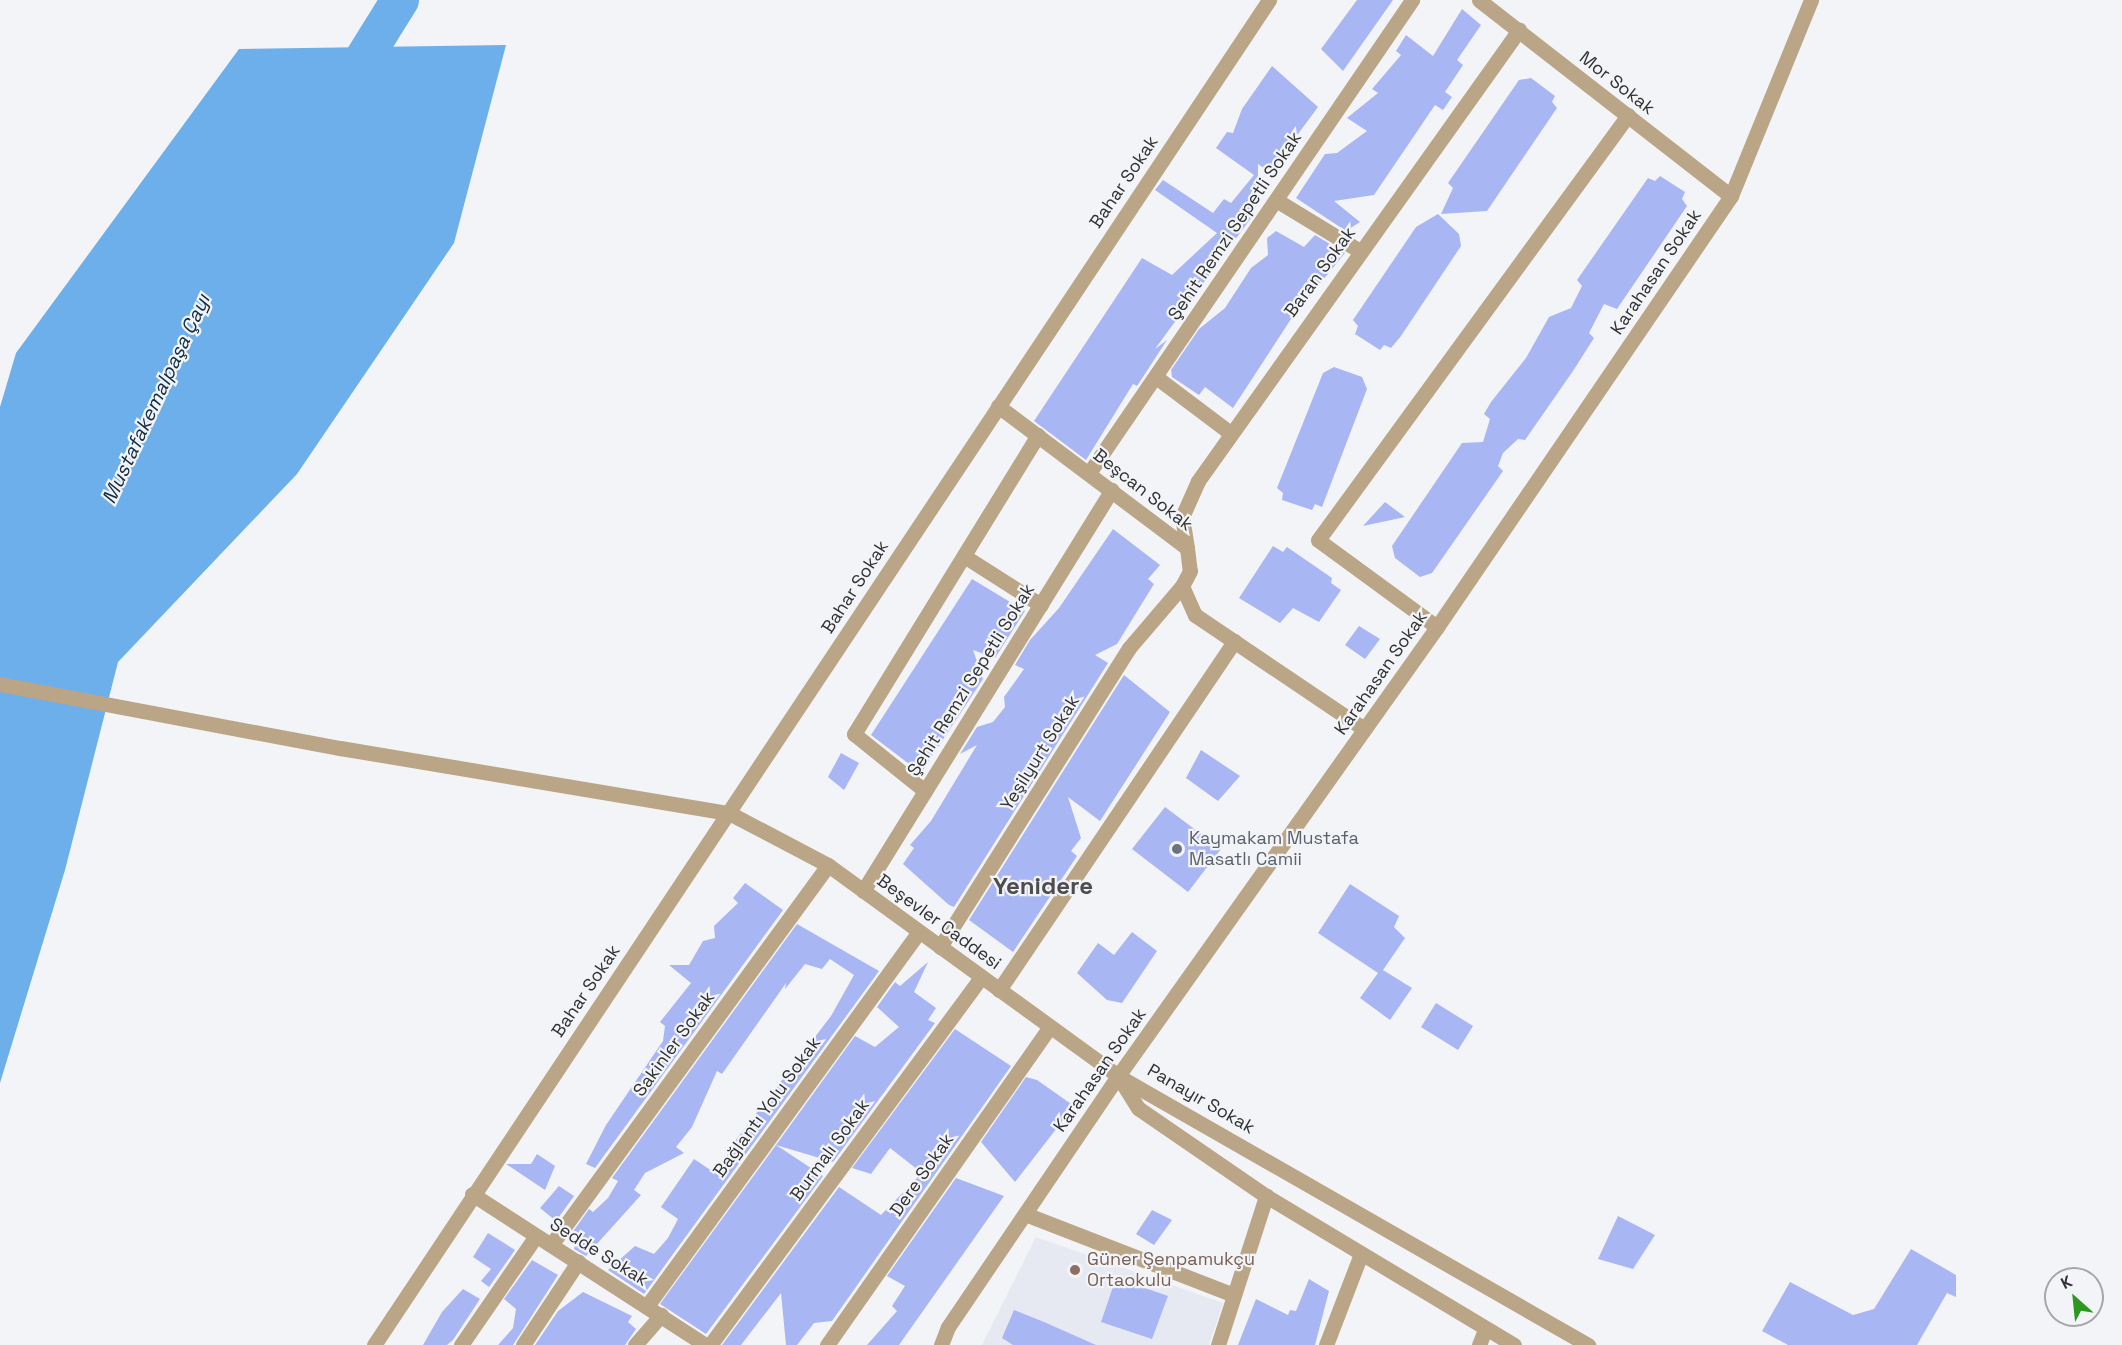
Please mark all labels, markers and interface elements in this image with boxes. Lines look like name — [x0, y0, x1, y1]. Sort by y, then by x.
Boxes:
street label: Mor Sokak — [1575, 47, 1659, 119]
street label: Şehit Remzi Sepetli Sokak — [1164, 128, 1306, 324]
street label: Bahar Sokak — [1085, 132, 1163, 232]
street label: Karahasan Sokak — [1606, 205, 1706, 339]
street label: Baran Sokak — [1280, 223, 1360, 321]
water label: Mustafakemalpaşa Çayı — [97, 290, 215, 508]
street label: Beşcan Sokak — [1089, 444, 1197, 536]
street label: Bahar Sokak — [817, 536, 893, 638]
street label: Şehit Remzi Sepetli Sokak — [903, 580, 1039, 780]
street label: Karahasan Sokak — [1330, 607, 1432, 739]
street label: Yeşilyurt Sokak — [996, 691, 1084, 815]
place label: Kaymakam Mustafa Masatlı Camii — [1189, 828, 1359, 870]
marker: Kaymakam Mustafa Masatlı Camii — [1170, 842, 1184, 856]
street label: Beşevler Caddesi — [873, 870, 1005, 974]
district label: Yenidere — [993, 872, 1093, 900]
street label: Bahar Sokak — [547, 941, 625, 1041]
street label: Sakinler Sokak — [629, 987, 719, 1101]
street label: Karahasan Sokak — [1049, 1004, 1151, 1136]
street label: Bağlantı Yolu Sokak — [709, 1032, 825, 1182]
street label: Panayır Sokak — [1143, 1059, 1259, 1139]
street label: Burmalı Sokak — [786, 1095, 874, 1205]
street label: Dere Sokak — [886, 1129, 958, 1221]
street label: Sedde Sokak — [546, 1213, 652, 1291]
place label: Güner Şenpamukçu Ortaokulu — [1087, 1249, 1255, 1292]
marker: Güner Şenpamukçu Ortaokulu — [1068, 1263, 1082, 1277]
north arrow — [2044, 1267, 2104, 1327]
text: K — [2057, 1271, 2076, 1294]

